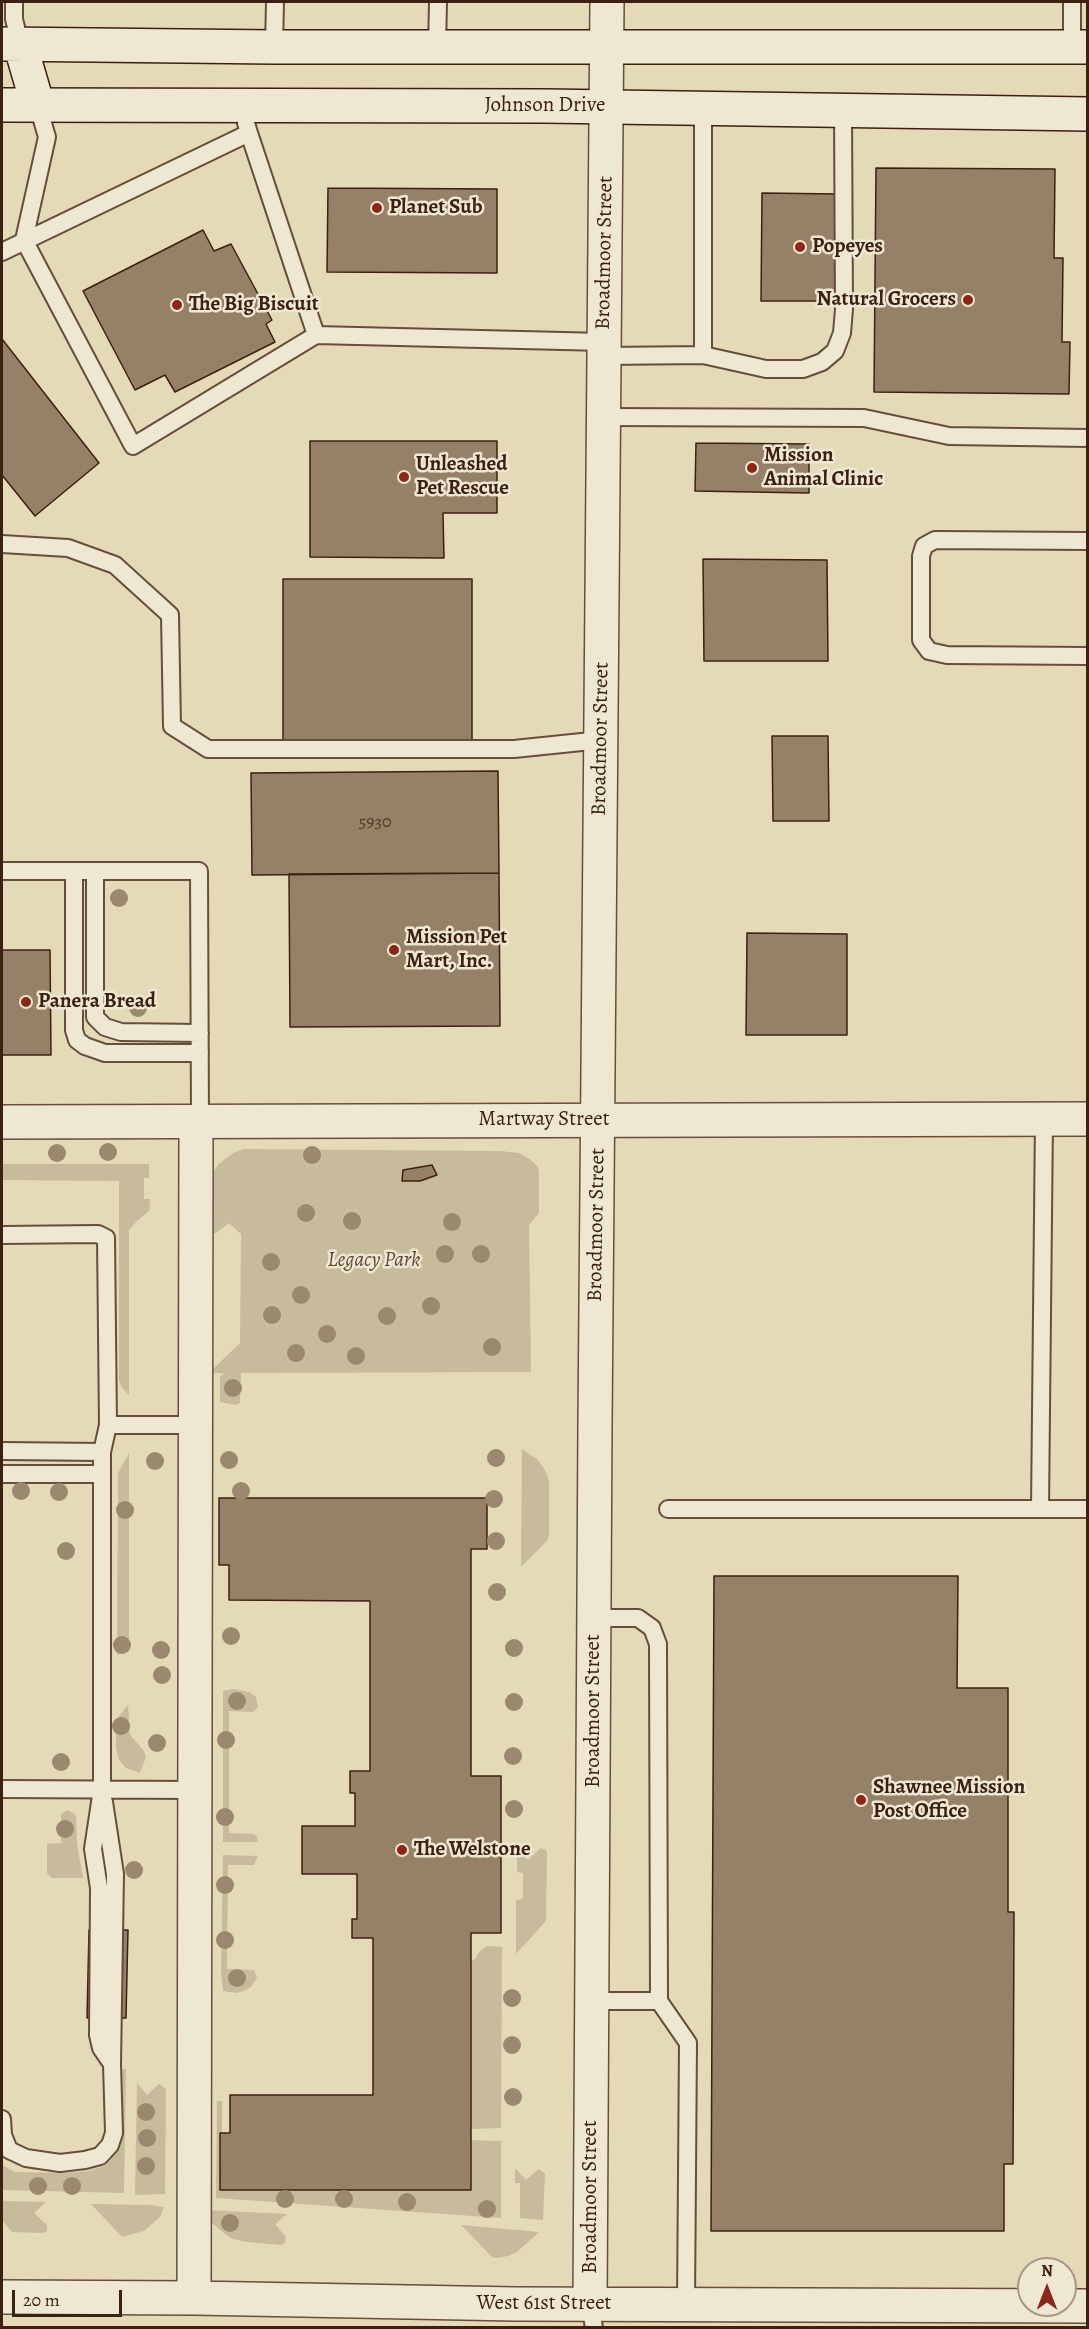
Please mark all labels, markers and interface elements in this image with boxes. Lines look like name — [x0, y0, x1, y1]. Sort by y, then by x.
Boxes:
street label: Johnson Drive — [485, 93, 605, 119]
street label: Broadmoor Street — [591, 176, 619, 330]
place label: Planet Sub — [389, 195, 482, 221]
marker: Planet Sub — [370, 201, 384, 215]
place label: Popeyes — [812, 234, 883, 260]
marker: Popeyes — [793, 240, 807, 254]
place label: Natural Grocers — [817, 287, 956, 313]
place label: The Big Biscuit — [189, 292, 319, 318]
marker: Natural Grocers — [961, 293, 975, 307]
marker: The Big Biscuit — [170, 298, 184, 312]
place label: Mission Animal Clinic — [764, 443, 883, 493]
place label: Unleashed Pet Rescue — [416, 452, 509, 502]
marker: Mission Animal Clinic — [745, 461, 759, 475]
marker: Unleashed Pet Rescue — [397, 470, 411, 484]
street label: Broadmoor Street — [587, 662, 615, 816]
house number: 5930 — [358, 812, 392, 834]
place label: Mission Pet Mart, Inc. — [406, 925, 507, 975]
marker: Mission Pet Mart, Inc. — [387, 943, 401, 957]
place label: Panera Bread — [38, 989, 156, 1015]
marker: Panera Bread — [19, 995, 33, 1009]
street label: Martway Street — [478, 1107, 610, 1133]
street label: Broadmoor Street — [583, 1148, 611, 1302]
park label: Legacy Park — [328, 1248, 420, 1274]
street label: Broadmoor Street — [581, 1634, 607, 1788]
place label: Shawnee Mission Post Office — [873, 1775, 1025, 1825]
marker: Shawnee Mission Post Office — [854, 1793, 868, 1807]
place label: The Welstone — [414, 1837, 531, 1863]
marker: The Welstone — [395, 1843, 409, 1857]
street label: Broadmoor Street — [578, 2120, 604, 2274]
north arrow — [1017, 2257, 1077, 2317]
text: N — [1041, 2260, 1053, 2282]
scale bar — [15, 2278, 124, 2316]
text: 20 m — [23, 2288, 60, 2312]
street label: West 61st Street — [477, 2291, 611, 2317]

